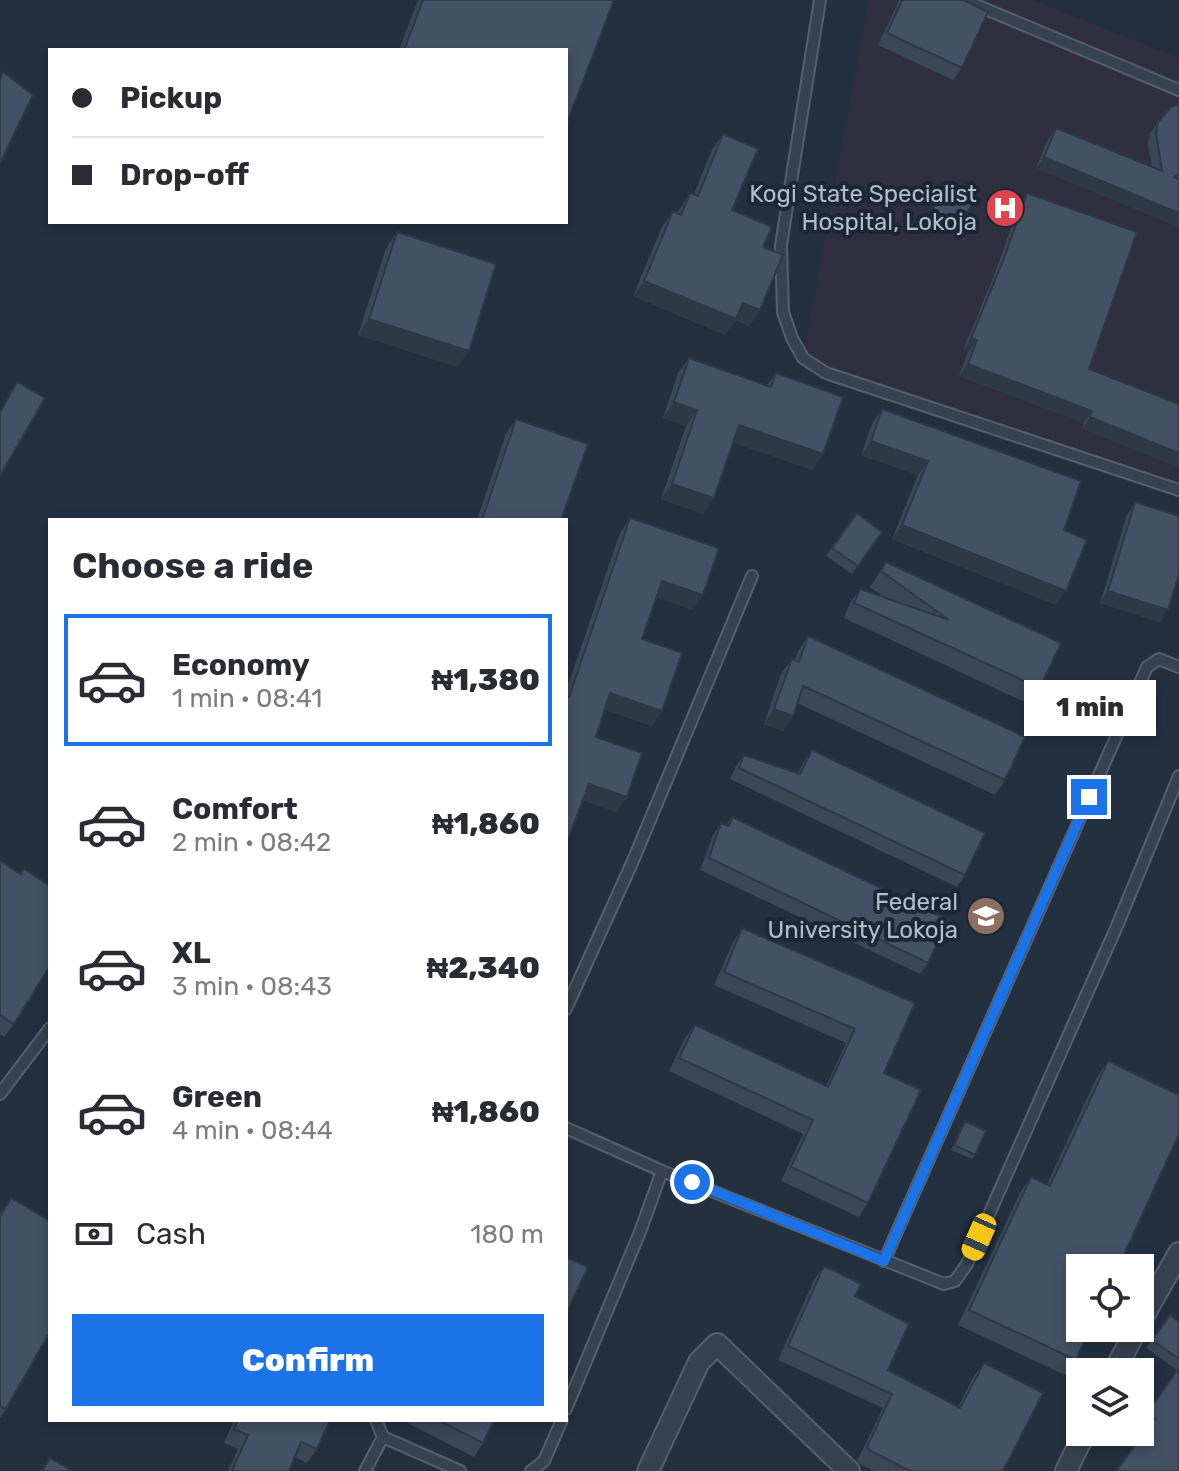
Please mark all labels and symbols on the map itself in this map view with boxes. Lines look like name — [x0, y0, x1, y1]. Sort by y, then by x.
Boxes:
place label: Kogi State Specialist Hospital, Lokoja — [749, 180, 977, 236]
hospital icon: Kogi State Specialist Hospital, Lokoja — [984, 187, 1026, 229]
callout: 1 min — [1023, 681, 1155, 737]
route end — [1071, 779, 1107, 815]
place label: Federal University Lokoja — [768, 888, 958, 944]
school or university icon: Federal University Lokoja — [965, 895, 1007, 937]
route start — [674, 1164, 710, 1200]
car — [958, 1210, 1000, 1264]

